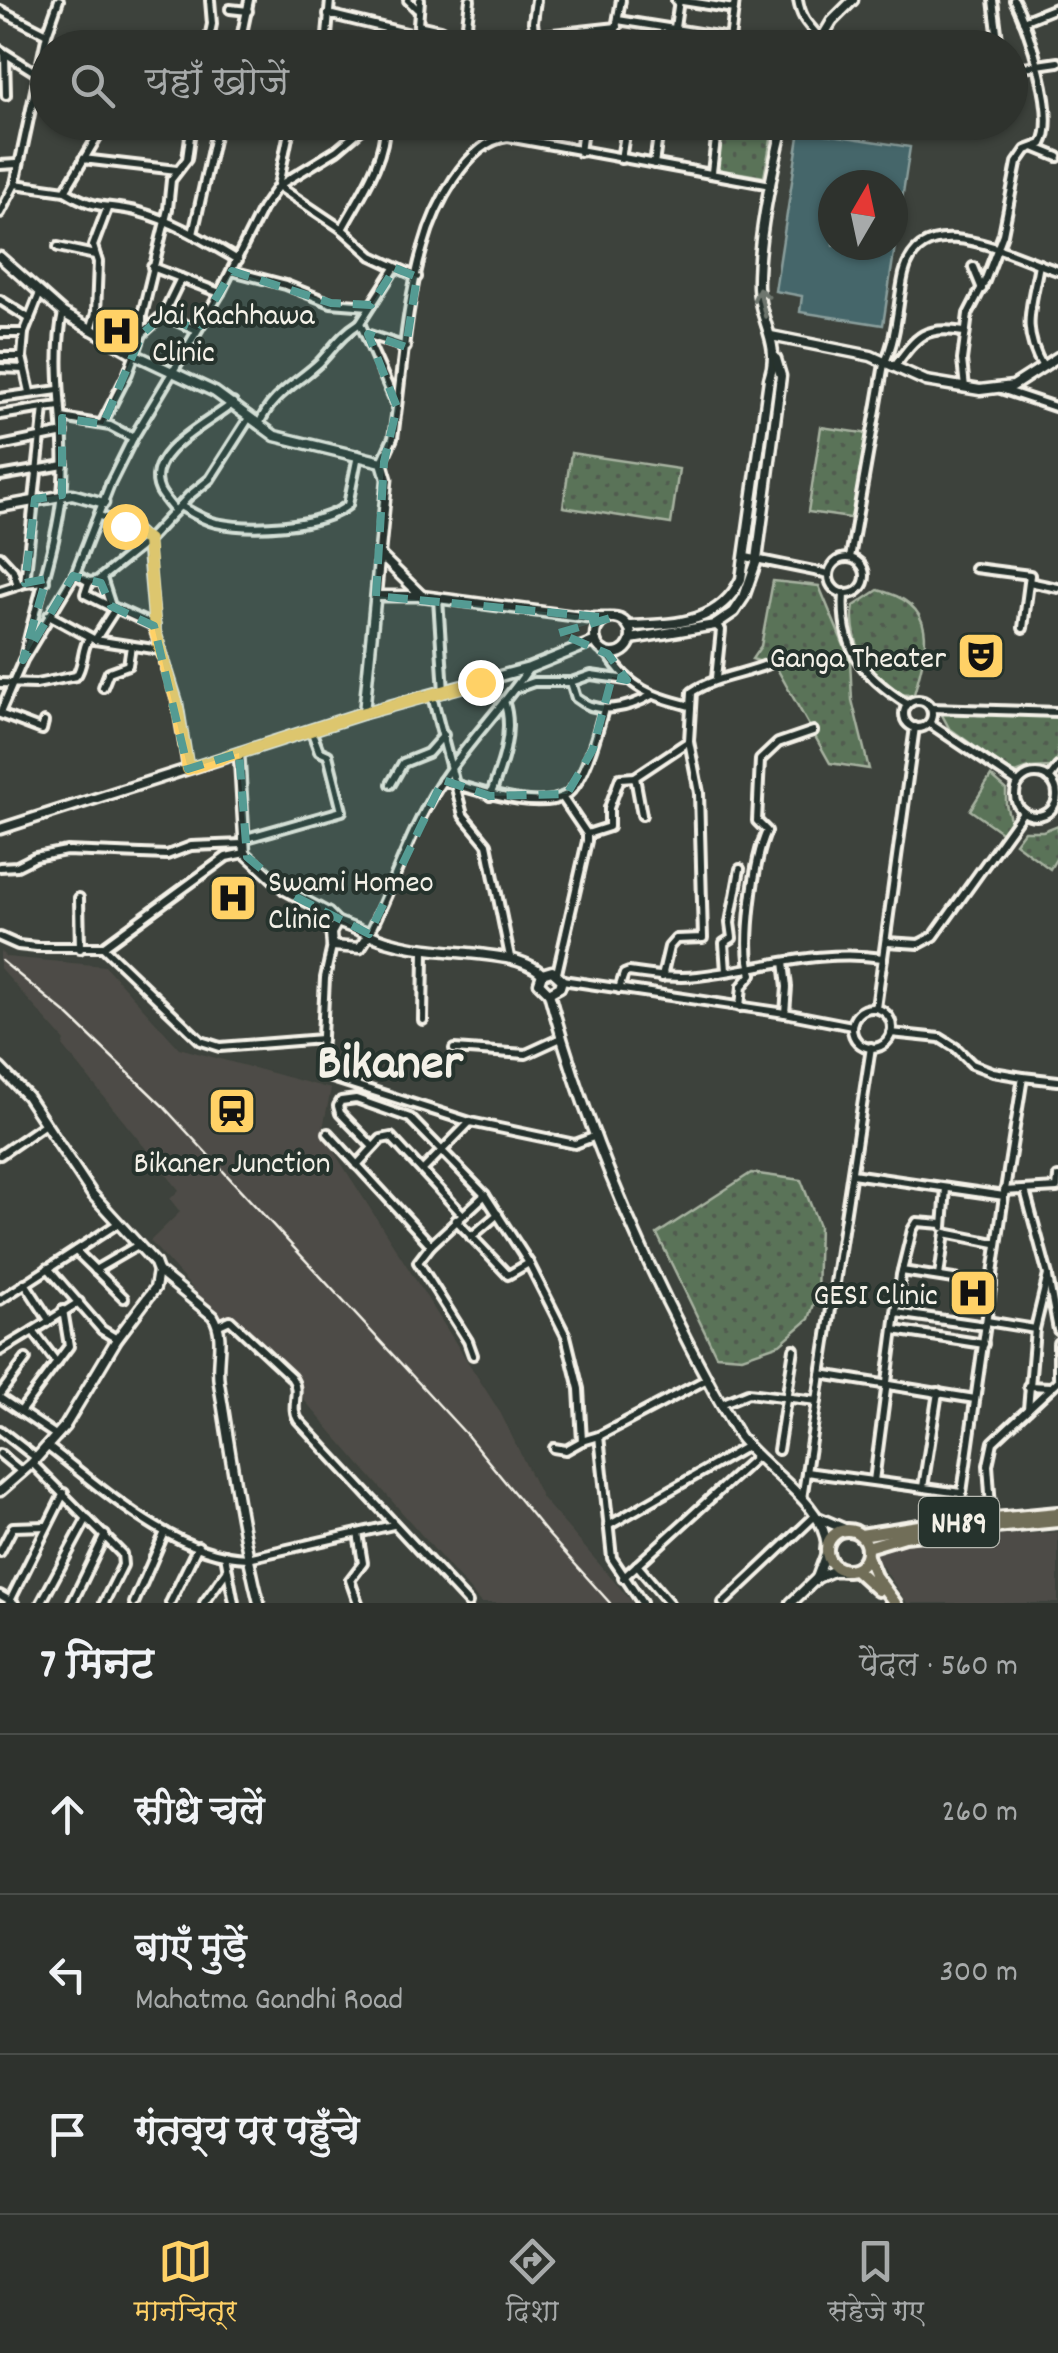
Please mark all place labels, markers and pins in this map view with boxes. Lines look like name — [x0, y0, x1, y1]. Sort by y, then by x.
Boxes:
place label: Jai Kachhawa Clinic — [152, 295, 315, 378]
hospital icon: Jai Kachhawa Clinic — [91, 305, 143, 357]
theatre icon: Ganga Theater — [955, 630, 1007, 682]
place label: Ganga Theater — [769, 638, 946, 684]
place label: Swami Homeo Clinic — [268, 862, 434, 945]
hospital icon: Swami Homeo Clinic — [207, 872, 259, 924]
station icon: Bikaner Junction — [206, 1085, 258, 1137]
place label: Bikaner Junction — [134, 1143, 331, 1189]
hospital icon: GESI Clinic — [947, 1267, 999, 1319]
place label: GESI Clinic — [813, 1275, 938, 1321]

